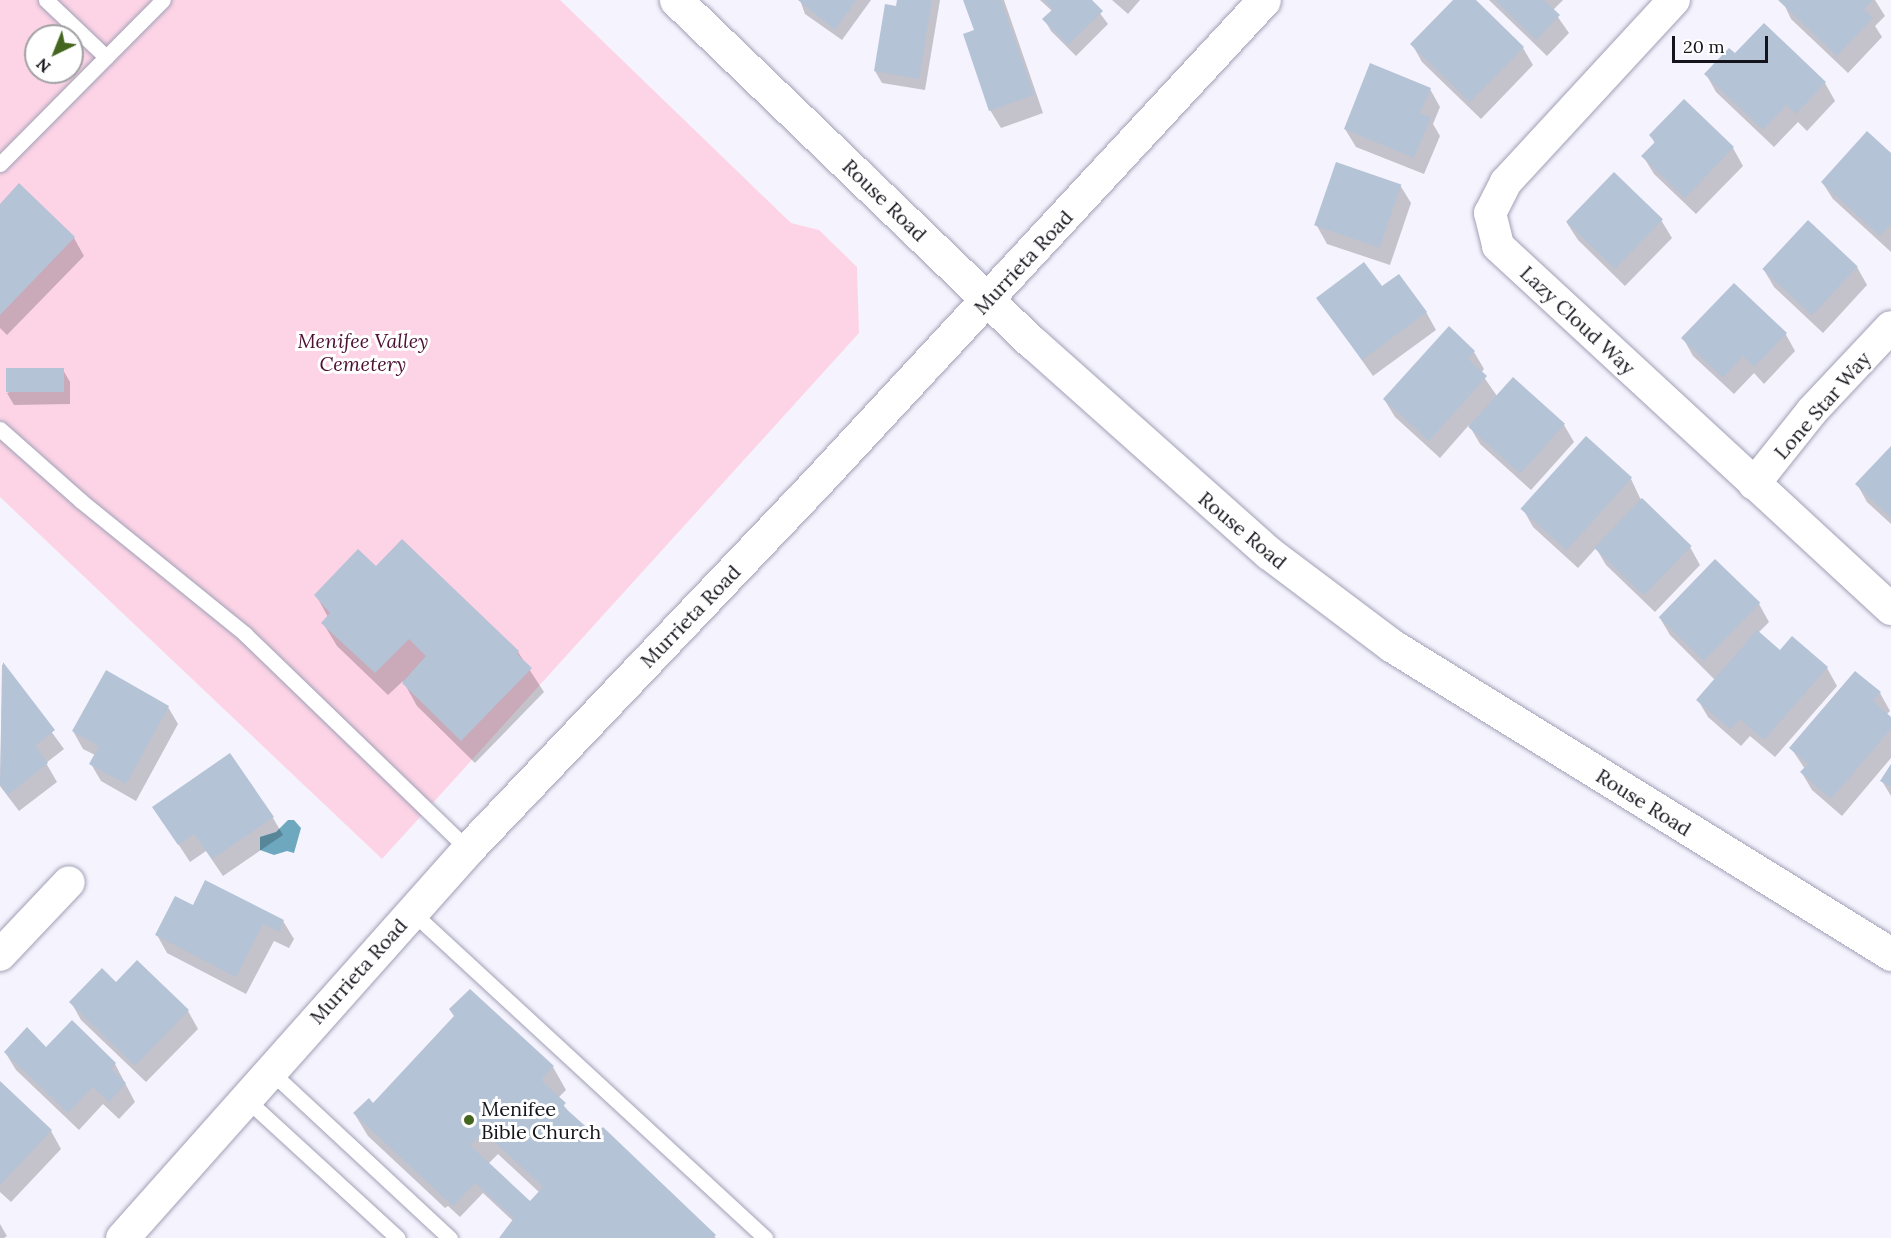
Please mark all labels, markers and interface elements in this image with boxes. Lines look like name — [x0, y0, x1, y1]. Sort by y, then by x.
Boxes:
north arrow — [24, 24, 84, 84]
scale bar — [1675, 24, 1771, 62]
text: 20 m — [1683, 35, 1725, 58]
text: N — [32, 54, 54, 77]
street label: Rouse Road — [838, 154, 932, 246]
street label: Murrieta Road — [969, 205, 1077, 319]
street label: Lazy Cloud Way — [1516, 261, 1640, 379]
park label: Menifee Valley Cemetery — [298, 329, 428, 376]
street label: Lone Star Way — [1769, 346, 1875, 464]
street label: Rouse Road — [1194, 486, 1292, 574]
street label: Murrieta Road — [635, 560, 745, 672]
street label: Rouse Road — [1592, 763, 1696, 841]
street label: Murrieta Road — [304, 913, 412, 1029]
place label: Menifee Bible Church — [481, 1096, 601, 1143]
marker: Menifee Bible Church — [462, 1113, 476, 1127]

